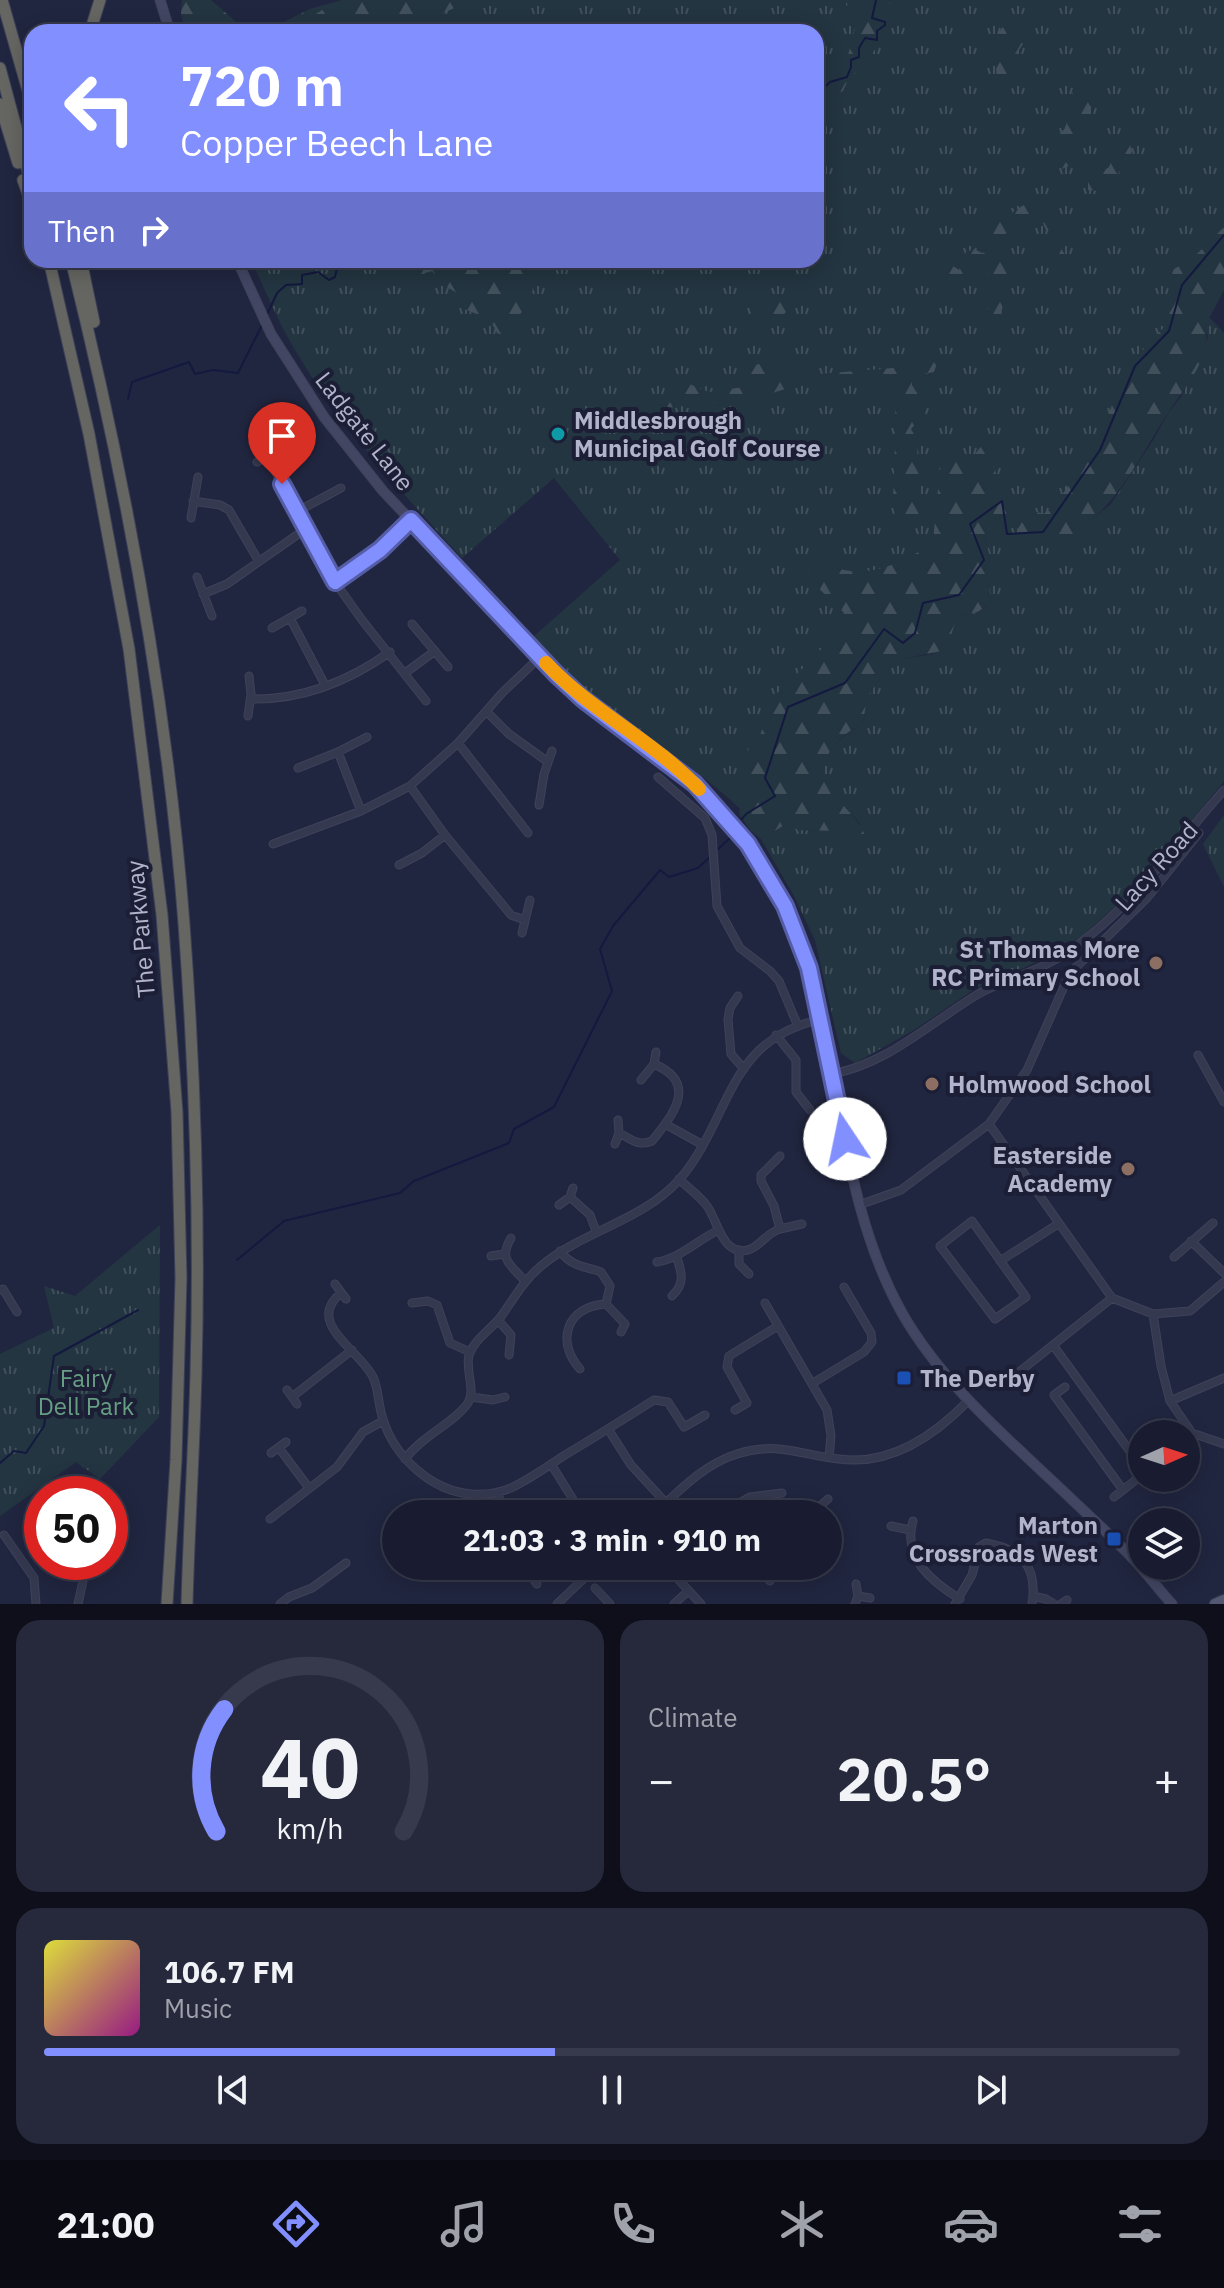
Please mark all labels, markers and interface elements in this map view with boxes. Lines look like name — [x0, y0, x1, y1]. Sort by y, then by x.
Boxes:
text: 720 m — [180, 49, 344, 121]
icon: left — [48, 56, 152, 160]
text: Copper Beech Lane — [180, 119, 493, 166]
icon: right — [132, 208, 176, 252]
text: Then — [48, 211, 116, 250]
street label: Ladgate Lane — [308, 365, 422, 497]
pin — [248, 402, 316, 484]
place label: Middlesbrough Municipal Golf Course — [574, 404, 821, 464]
icon: arrive — [260, 414, 304, 458]
marker: Middlesbrough Municipal Golf Course — [549, 425, 567, 443]
street label: Lacy Road — [1107, 815, 1205, 917]
street label: The Parkway — [118, 859, 162, 999]
place label: St Thomas More RC Primary School — [931, 933, 1140, 993]
marker: St Thomas More RC Primary School — [1147, 954, 1165, 972]
place label: Holmwood School — [948, 1068, 1151, 1100]
marker: Holmwood School — [923, 1075, 941, 1093]
position arrow — [803, 1097, 887, 1181]
place label: Easterside Academy — [993, 1139, 1112, 1199]
marker: Easterside Academy — [1119, 1160, 1137, 1178]
park label: Fairy Dell Park — [38, 1362, 135, 1422]
place label: The Derby — [920, 1362, 1035, 1394]
marker: The Derby — [895, 1369, 913, 1387]
north arrow — [1128, 1420, 1200, 1492]
map controls — [1128, 1420, 1200, 1580]
speed limit sign: 50 — [24, 1476, 128, 1580]
button: layers — [1128, 1508, 1200, 1580]
place label: Marton Crossroads West — [909, 1509, 1098, 1569]
text: 21:03 · 3 min · 910 m — [463, 1520, 761, 1559]
marker: Marton Crossroads West — [1105, 1530, 1123, 1548]
text: Climate — [648, 1700, 738, 1734]
text: 40 — [260, 1713, 360, 1821]
text: 20.5° — [837, 1739, 991, 1818]
text: − — [648, 1751, 674, 1808]
text: + — [1154, 1751, 1180, 1808]
text: km/h — [276, 1810, 344, 1847]
text: 106.7 FM — [164, 1952, 295, 1991]
text: Music — [164, 1991, 232, 2025]
icon: previous — [211, 2068, 255, 2112]
icon: pause — [590, 2068, 634, 2112]
icon: next — [969, 2068, 1013, 2112]
icon: directions — [268, 2196, 324, 2252]
icon: music — [436, 2196, 492, 2252]
icon: phone — [605, 2196, 661, 2252]
icon: climate — [774, 2196, 830, 2252]
icon: car — [943, 2196, 999, 2252]
icon: filters — [1112, 2196, 1168, 2252]
text: 21:00 — [56, 2201, 155, 2248]

